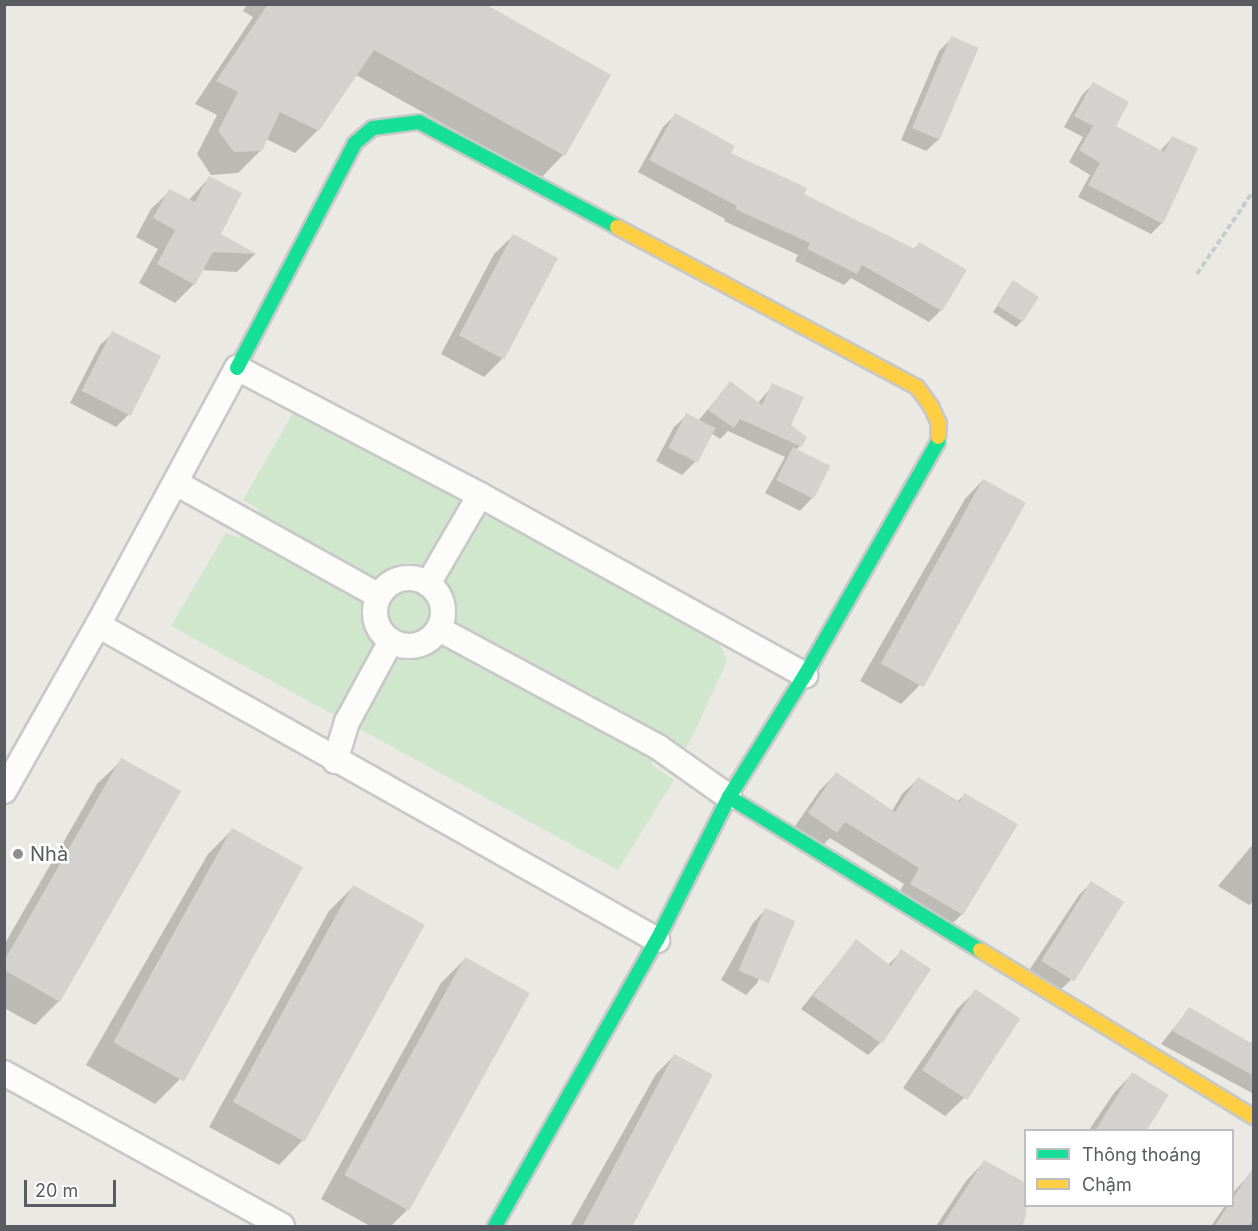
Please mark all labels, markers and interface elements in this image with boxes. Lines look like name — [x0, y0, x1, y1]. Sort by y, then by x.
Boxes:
place label: Nhà — [30, 842, 68, 866]
marker: Nhà — [11, 847, 25, 861]
legend — [1024, 1129, 1234, 1207]
text: Thông thoáng — [1082, 1144, 1201, 1165]
scale bar — [27, 1168, 118, 1206]
text: Chậm — [1082, 1174, 1132, 1195]
text: 20 m — [35, 1180, 78, 1201]

